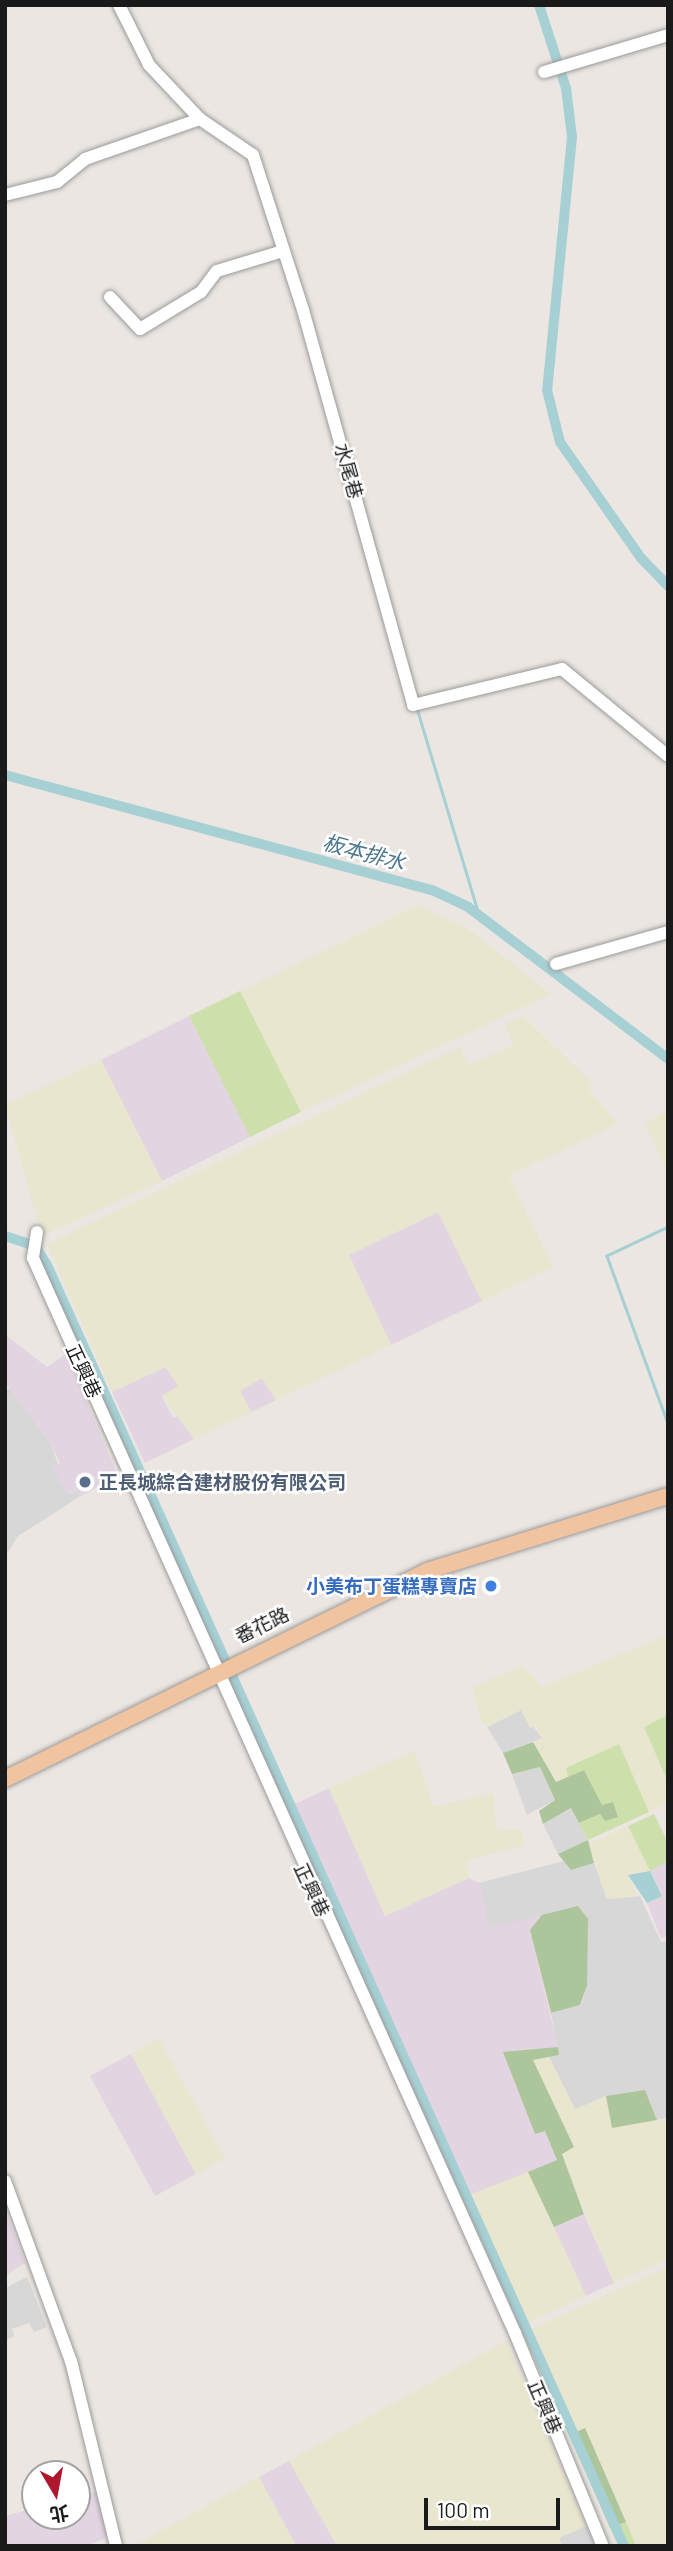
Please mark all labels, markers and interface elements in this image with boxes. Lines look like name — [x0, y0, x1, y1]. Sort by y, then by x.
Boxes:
street label: 水尾巷 — [331, 441, 367, 501]
water label: 板本排水 — [320, 829, 408, 875]
street label: 正興巷 — [62, 1340, 106, 1402]
place label: 正長城綜合建材股份有限公司 — [99, 1471, 346, 1493]
marker: 正長城綜合建材股份有限公司 — [77, 1474, 93, 1490]
place label: 小美布丁蛋糕專賣店 — [306, 1575, 477, 1597]
marker: 小美布丁蛋糕專賣店 — [483, 1578, 499, 1594]
street label: 番花路 — [231, 1602, 293, 1648]
street label: 正興巷 — [290, 1859, 334, 1921]
street label: 正興巷 — [523, 2376, 567, 2438]
north arrow — [21, 2460, 91, 2530]
scale bar — [428, 2484, 564, 2528]
text: 100 m — [437, 2497, 490, 2522]
text: 北 — [48, 2501, 71, 2527]

